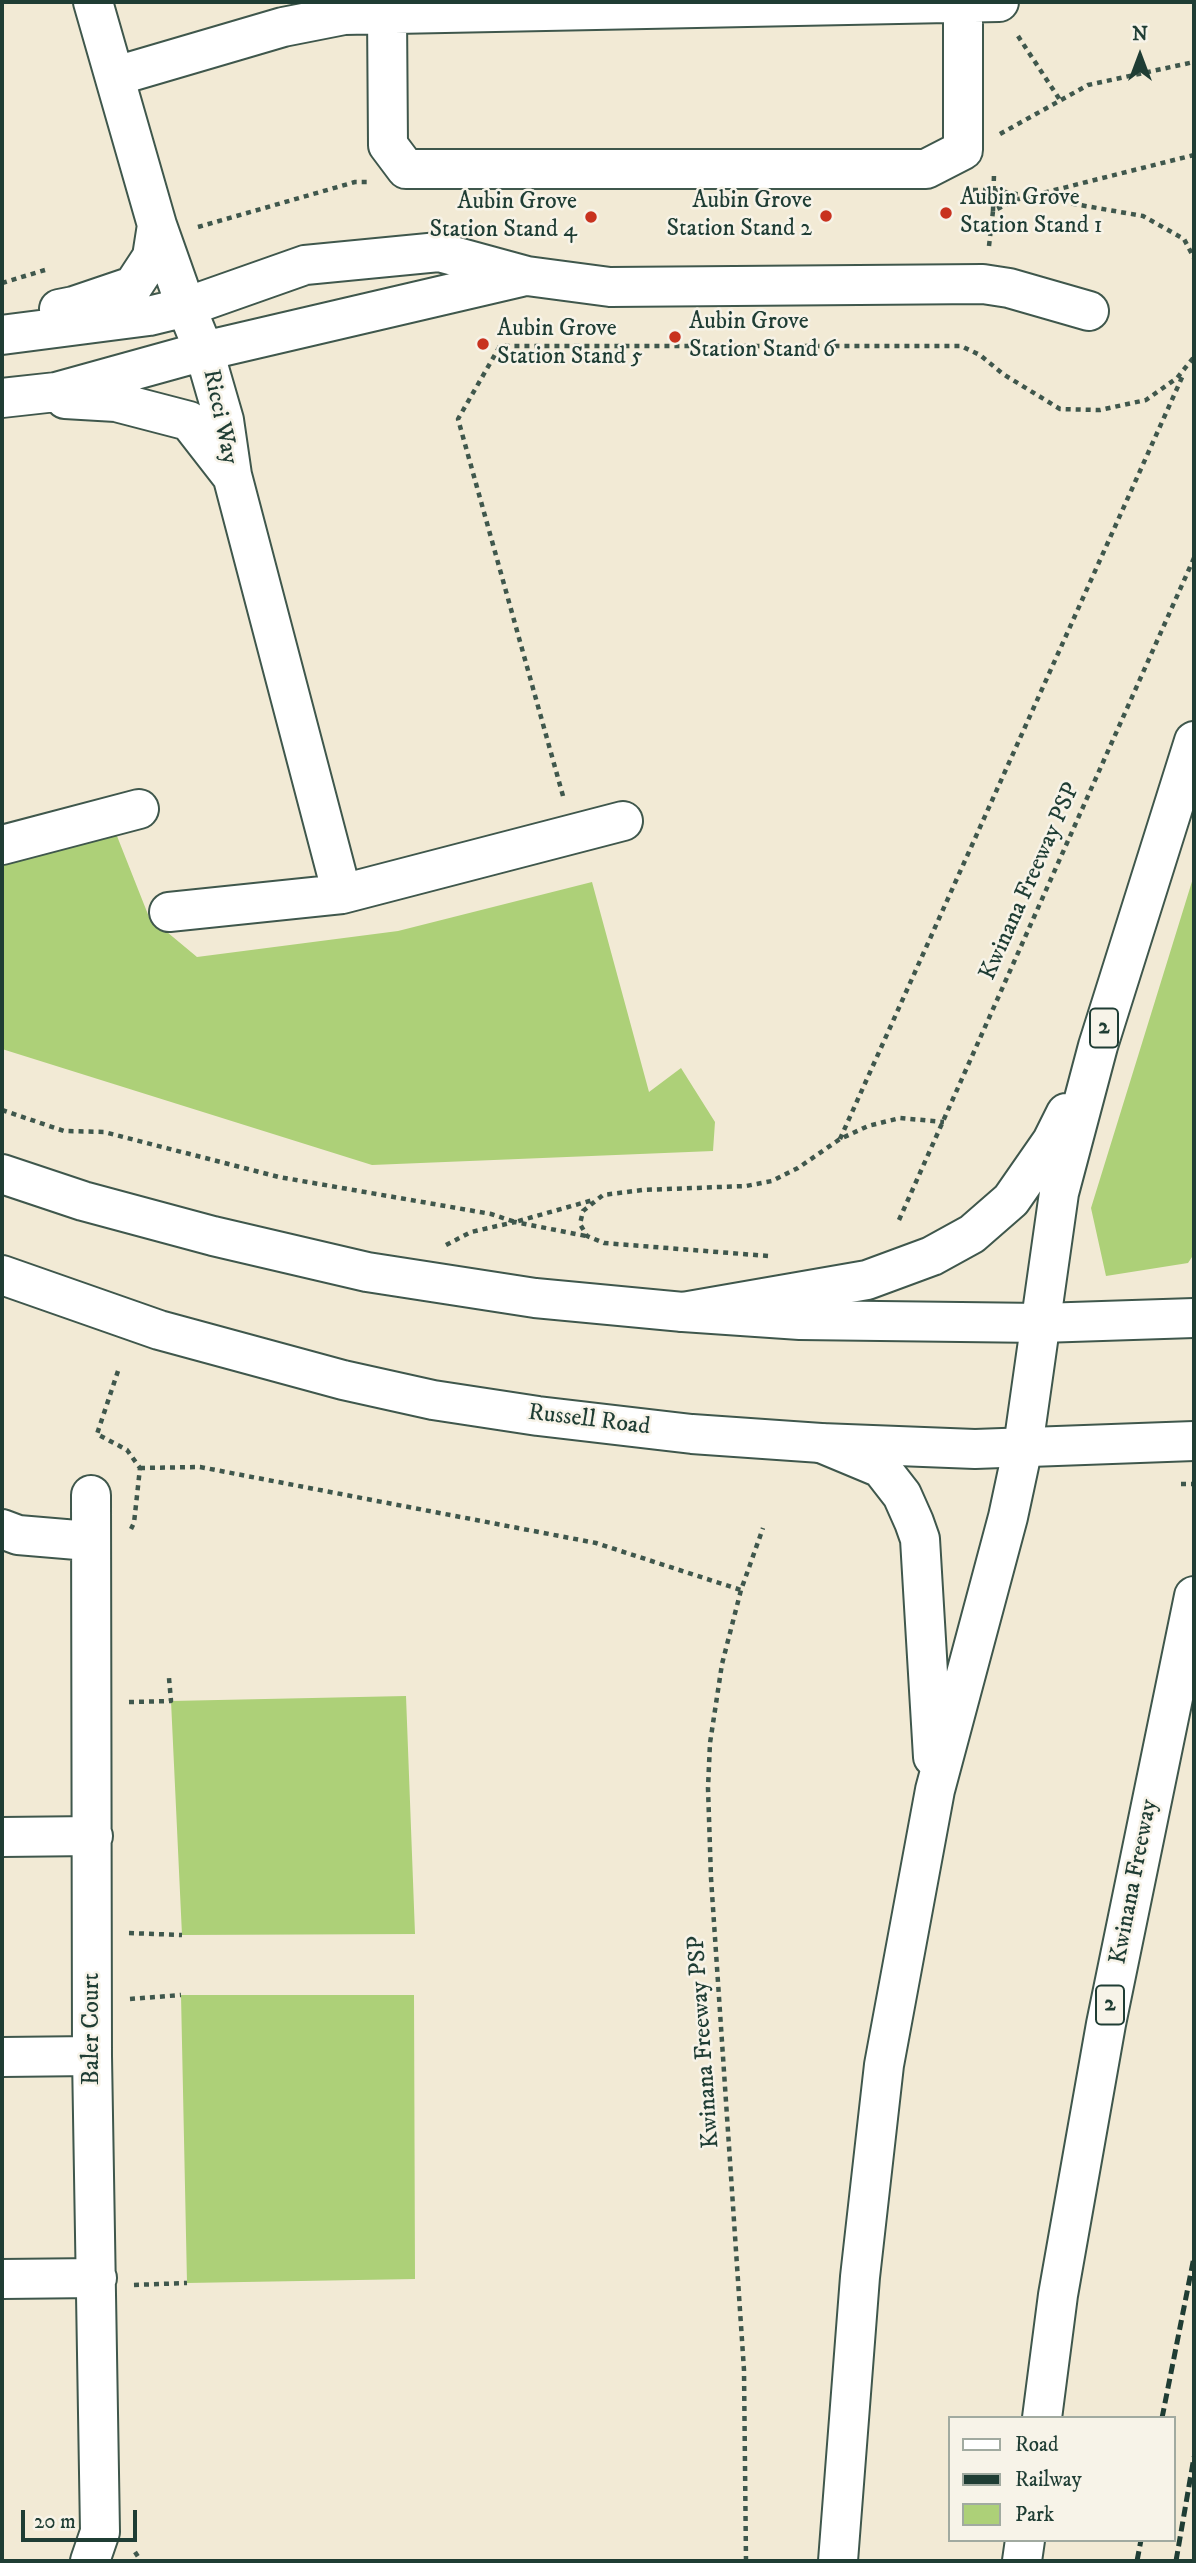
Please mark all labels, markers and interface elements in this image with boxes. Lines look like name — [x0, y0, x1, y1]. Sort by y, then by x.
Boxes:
north arrow — [1105, 21, 1175, 91]
text: N — [1132, 23, 1148, 46]
place label: Aubin Grove Station Stand 1 — [960, 185, 1103, 241]
place label: Aubin Grove Station Stand 2 — [666, 188, 812, 244]
place label: Aubin Grove Station Stand 4 — [429, 189, 577, 245]
marker: Aubin Grove Station Stand 1 — [938, 205, 954, 221]
marker: Aubin Grove Station Stand 2 — [818, 208, 834, 224]
marker: Aubin Grove Station Stand 4 — [583, 209, 599, 225]
place label: Aubin Grove Station Stand 6 — [689, 309, 835, 365]
place label: Aubin Grove Station Stand 5 — [497, 316, 643, 372]
marker: Aubin Grove Station Stand 6 — [667, 329, 683, 345]
marker: Aubin Grove Station Stand 5 — [475, 336, 491, 352]
street label: Ricci Way — [195, 367, 243, 467]
street label: Kwinana Freeway PSP — [975, 779, 1087, 985]
road number: 2 — [1090, 1009, 1118, 1048]
street label: Russell Road — [526, 1399, 652, 1443]
street label: Kwinana Freeway — [1105, 1797, 1165, 1967]
street label: Kwinana Freeway PSP — [683, 1935, 727, 2149]
street label: Baler Court — [79, 1973, 107, 2085]
road number: 2 — [1096, 1986, 1124, 2024]
legend — [948, 2416, 1175, 2542]
text: Road — [1015, 2432, 1059, 2458]
text: Railway — [1015, 2467, 1082, 2493]
scale bar — [24, 2496, 140, 2540]
text: Park — [1015, 2502, 1054, 2528]
text: 20 m — [34, 2509, 76, 2535]

